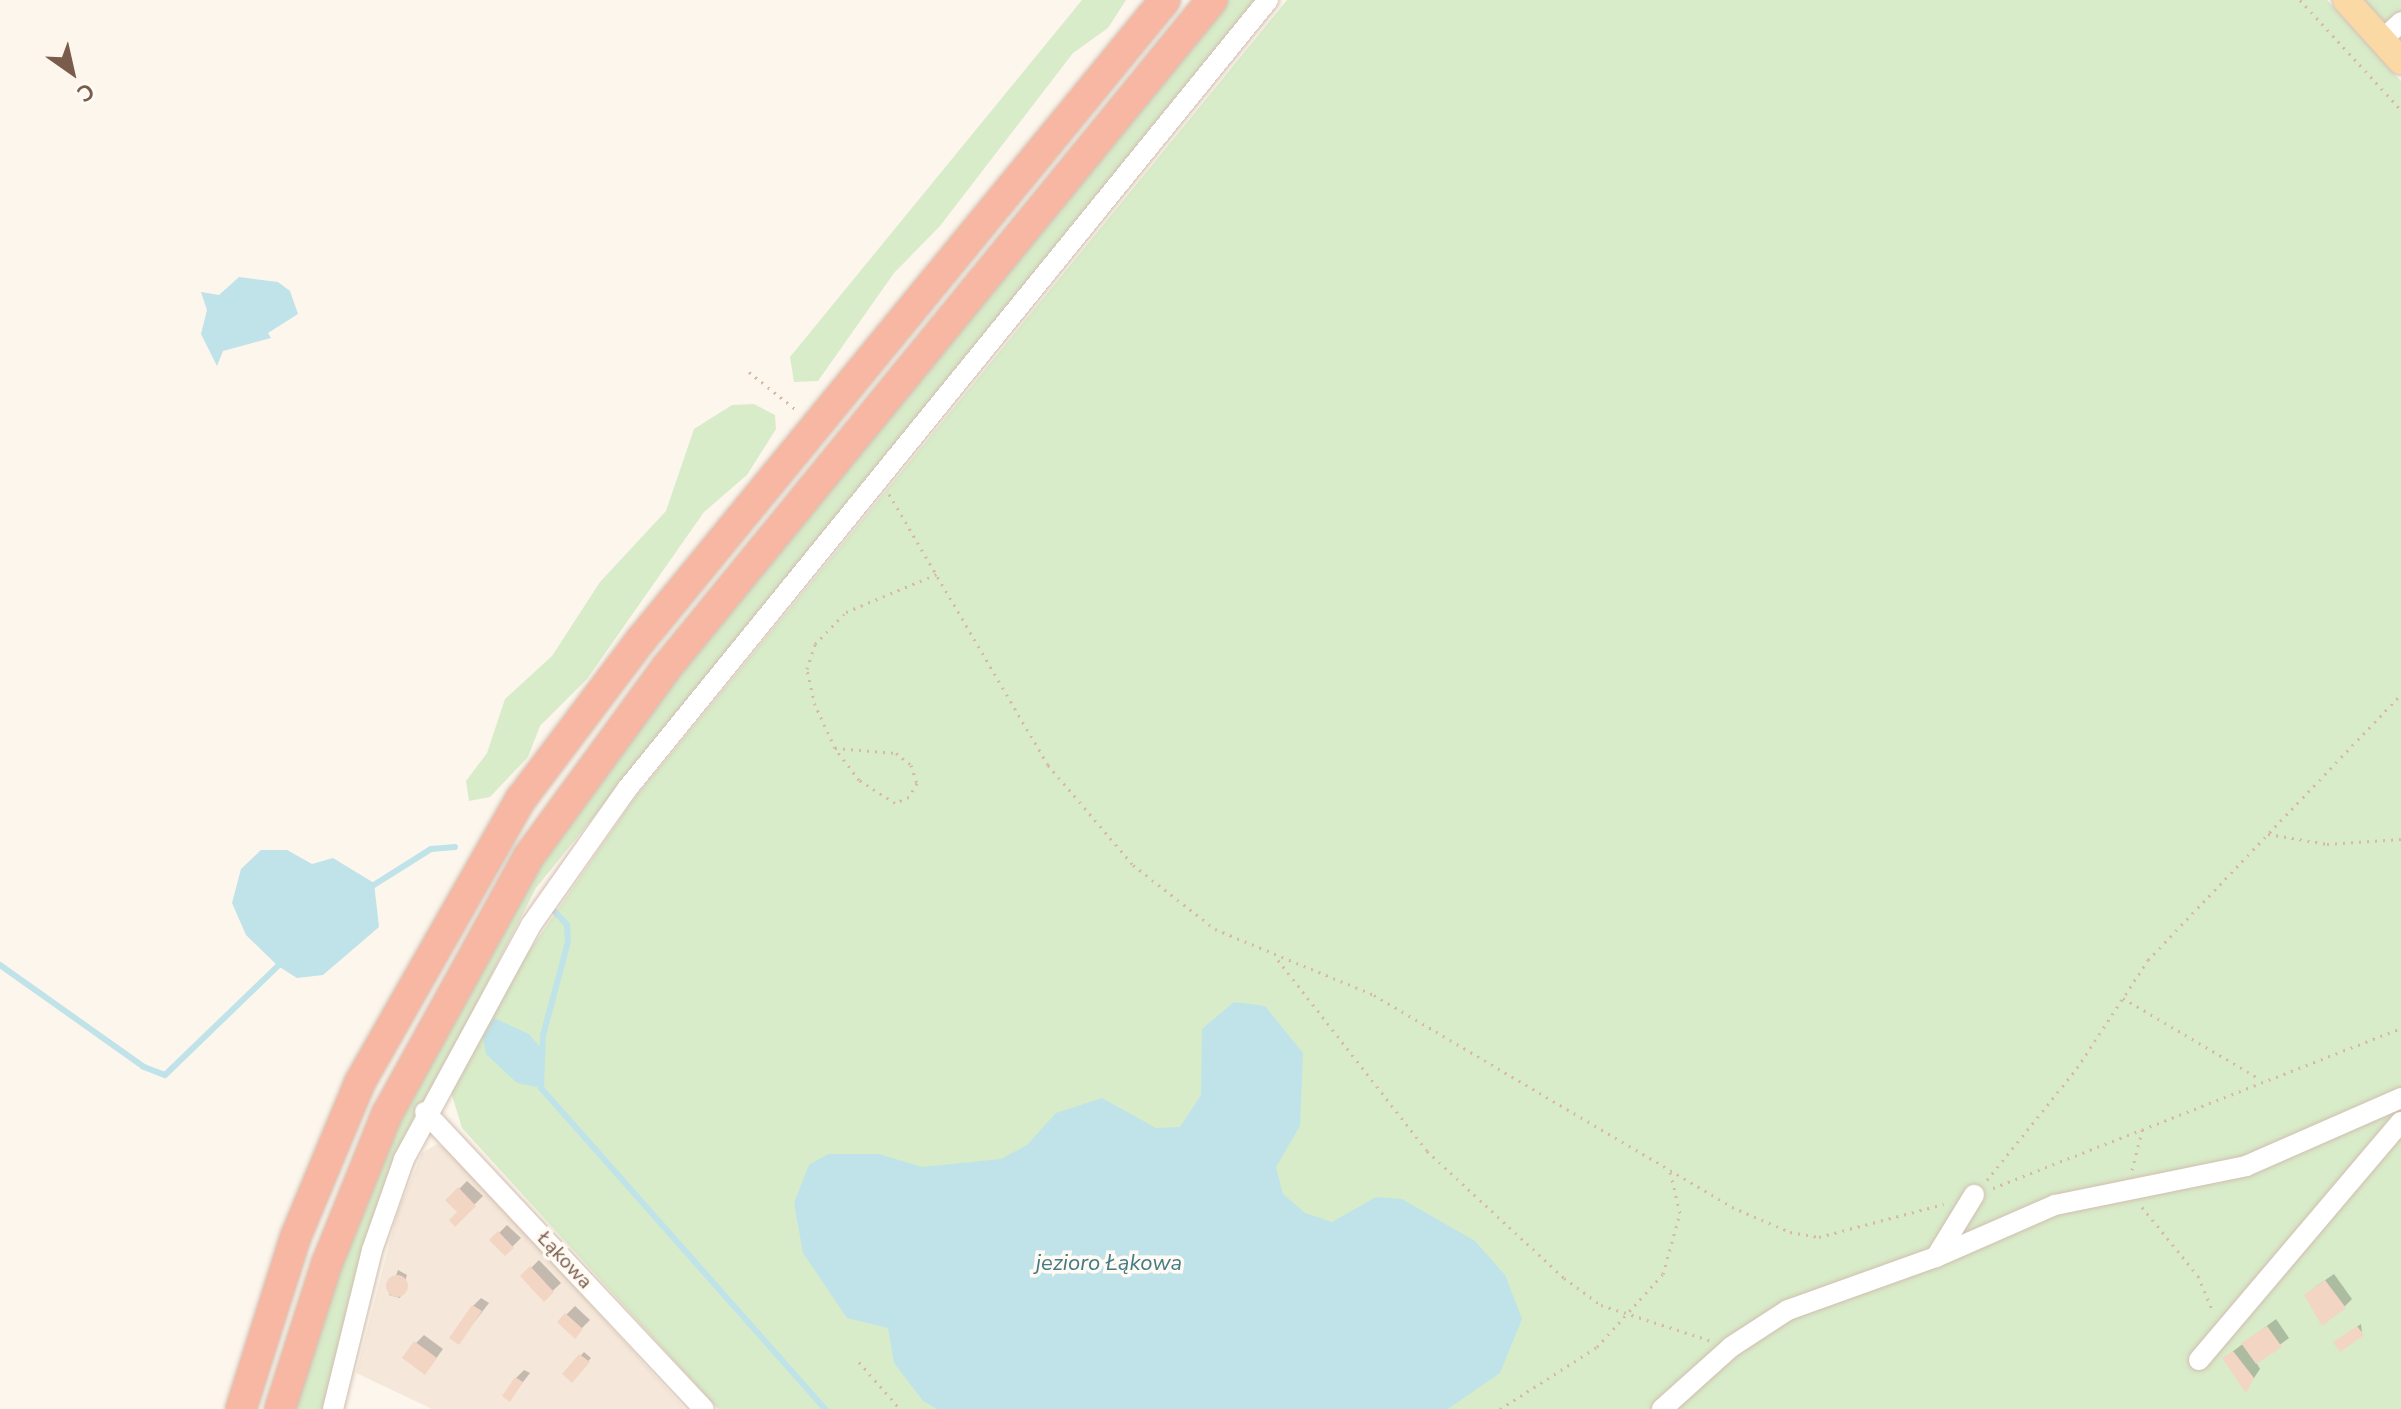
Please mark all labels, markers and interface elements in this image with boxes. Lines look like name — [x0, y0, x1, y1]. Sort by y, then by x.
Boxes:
north arrow — [32, 32, 112, 112]
text: С — [71, 75, 100, 109]
street label: Łąkowa — [533, 1226, 597, 1294]
water label: jezioro Łąkowa — [1036, 1251, 1182, 1277]

